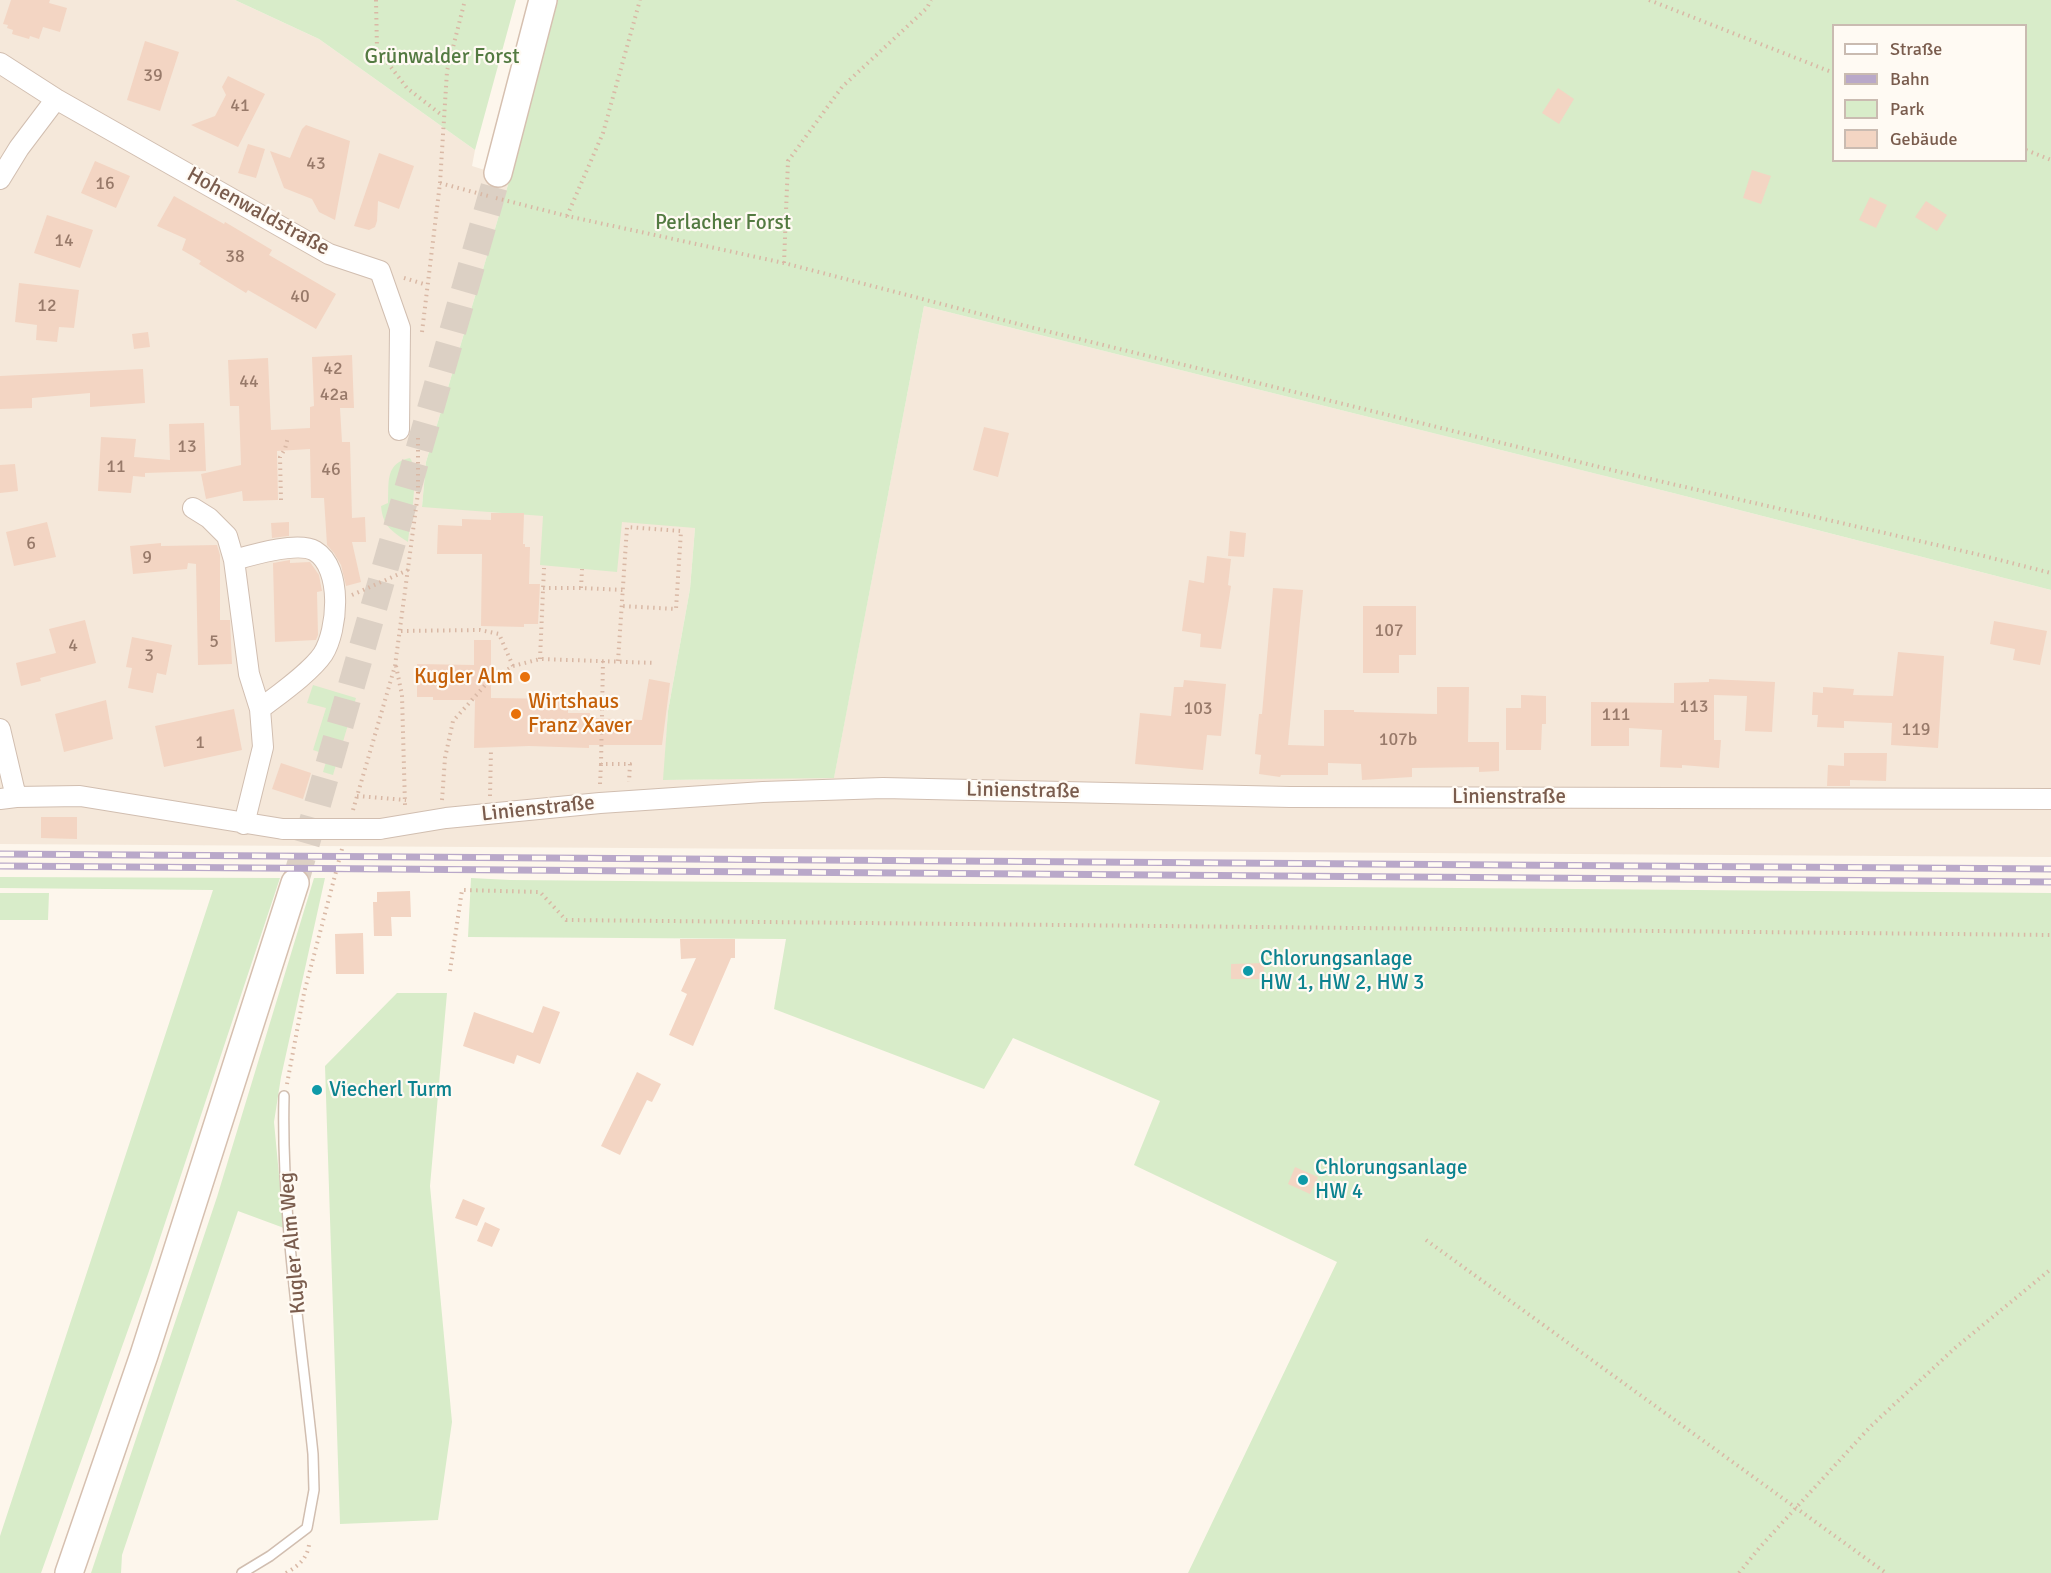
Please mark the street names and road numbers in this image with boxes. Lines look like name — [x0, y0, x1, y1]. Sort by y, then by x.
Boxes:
street label: Hohenwaldstraße — [182, 162, 334, 262]
street label: Linienstraße — [966, 777, 1080, 805]
street label: Linienstraße — [1452, 784, 1566, 810]
street label: Linienstraße — [480, 791, 596, 827]
street label: Kugler Alm Weg — [274, 1171, 312, 1315]

